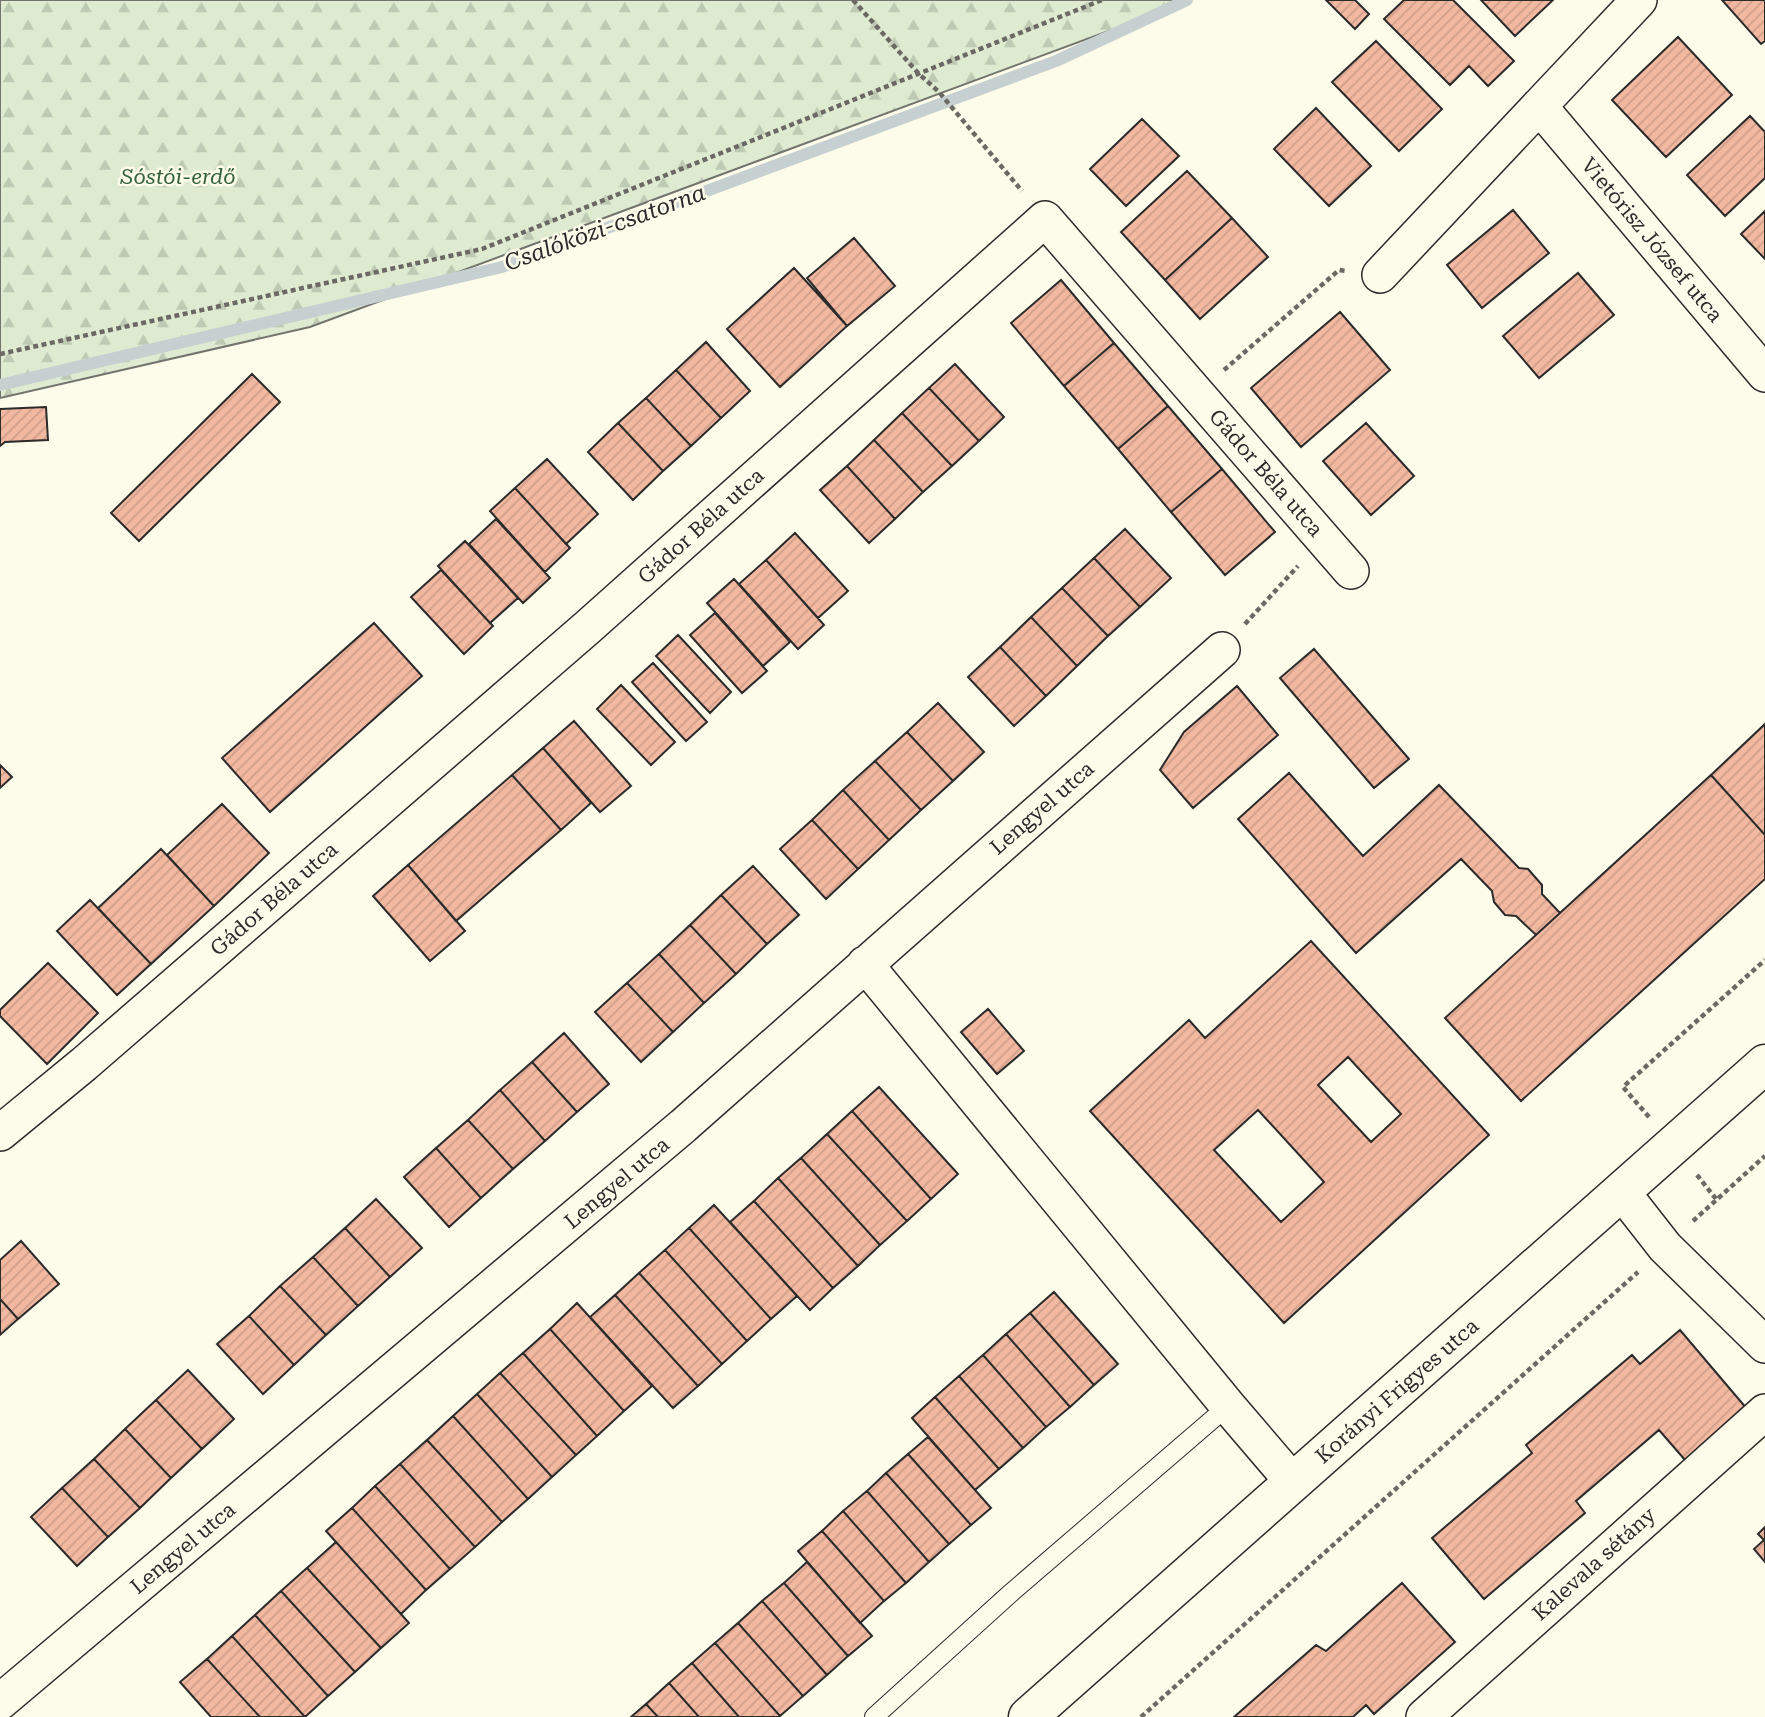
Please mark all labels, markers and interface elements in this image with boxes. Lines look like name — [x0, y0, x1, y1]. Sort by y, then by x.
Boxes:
street label: Vietórisz József utca — [1576, 153, 1728, 327]
park label: Sóstói-erdő — [120, 165, 235, 189]
water label: Csalóközi-csatorna — [501, 179, 709, 277]
street label: Gádor Béla utca — [1204, 405, 1328, 542]
street label: Gádor Béla utca — [633, 463, 769, 589]
street label: Lengyel utca — [985, 756, 1099, 859]
street label: Gádor Béla utca — [206, 837, 343, 961]
street label: Lengyel utca — [560, 1132, 675, 1234]
street label: Korányi Frigyes utca — [1311, 1313, 1484, 1468]
street label: Lengyel utca — [126, 1497, 241, 1599]
street label: Kalevala sétány — [1528, 1502, 1661, 1625]

